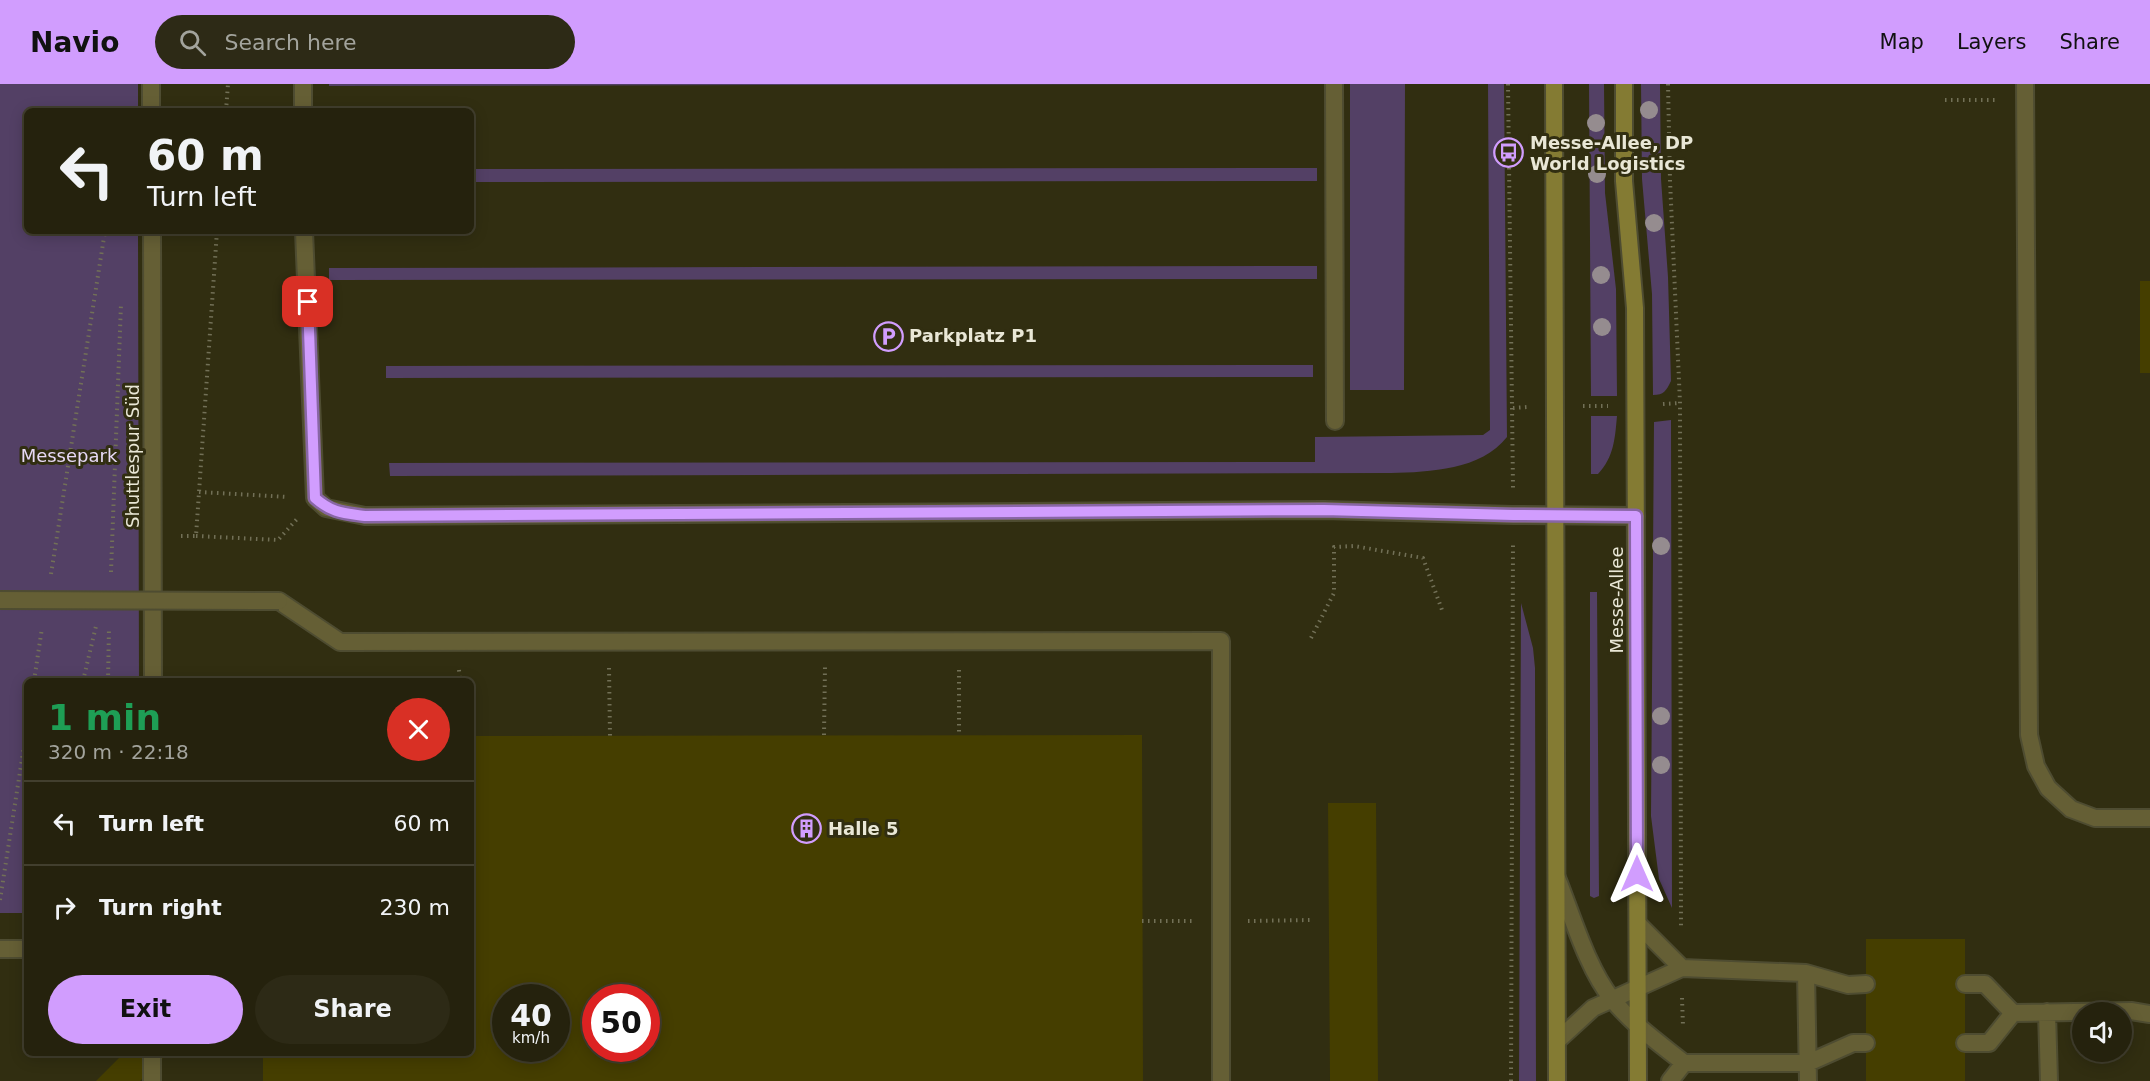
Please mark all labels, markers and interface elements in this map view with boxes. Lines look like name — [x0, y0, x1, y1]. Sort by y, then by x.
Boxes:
search box — [155, 15, 575, 69]
text: Navio — [30, 26, 119, 59]
icon: search — [176, 26, 209, 59]
text: Search here — [224, 30, 357, 55]
text: Map — [1880, 30, 1924, 54]
text: Layers — [1957, 30, 2026, 54]
text: Share — [2059, 30, 2120, 54]
text: 60 m — [147, 131, 264, 180]
icon: left — [48, 132, 126, 210]
place label: Messe-Allee, DP World Logistics — [1530, 132, 1693, 174]
bus stop icon: Messe-Allee, DP World Logistics — [1493, 137, 1525, 169]
text: Turn left — [147, 181, 257, 212]
pin — [282, 276, 333, 327]
icon: arrive — [291, 285, 324, 318]
parking icon: Parkplatz P1 — [872, 320, 904, 352]
place label: Parkplatz P1 — [909, 325, 1037, 346]
street label: Shuttlespur Süd — [122, 384, 143, 528]
park label: Messepark — [21, 445, 118, 466]
street label: Messe-Allee — [1606, 547, 1627, 654]
text: 1 min — [48, 697, 161, 738]
button: close — [387, 698, 450, 761]
text: 320 m · 22:18 — [48, 740, 189, 764]
icon: left — [48, 807, 81, 840]
text: Turn left — [99, 811, 204, 836]
text: 60 m — [394, 811, 450, 836]
building icon: Halle 5 — [791, 813, 823, 845]
place label: Halle 5 — [828, 818, 899, 839]
position arrow — [1605, 842, 1669, 906]
icon: right — [48, 891, 81, 924]
text: Turn right — [99, 895, 222, 920]
text: 230 m — [380, 895, 450, 920]
button: Exit — [48, 975, 243, 1044]
button: Share — [255, 975, 450, 1044]
speed limit sign: 50 — [582, 984, 660, 1062]
text: 40 — [510, 998, 552, 1033]
map controls — [2072, 1002, 2132, 1062]
button: sound — [2072, 1002, 2132, 1062]
text: km/h — [512, 1029, 550, 1047]

